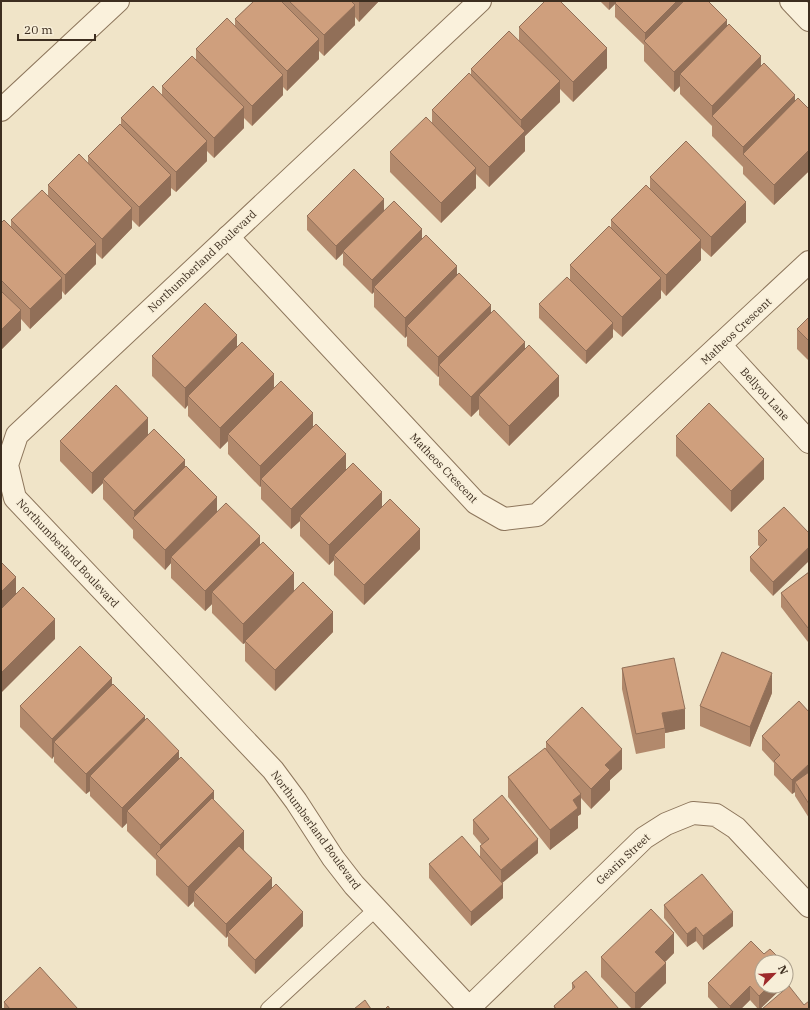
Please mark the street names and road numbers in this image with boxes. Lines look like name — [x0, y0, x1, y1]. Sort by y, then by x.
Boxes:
street label: Northumberland Boulevard — [145, 207, 260, 315]
street label: Matheos Crescent — [698, 295, 774, 367]
street label: Bellyou Lane — [737, 365, 793, 424]
street label: Matheos Crescent — [407, 430, 481, 506]
street label: Northumberland Boulevard — [14, 496, 122, 611]
street label: Northumberland Boulevard — [268, 768, 364, 892]
street label: Gearin Street — [593, 830, 653, 888]

